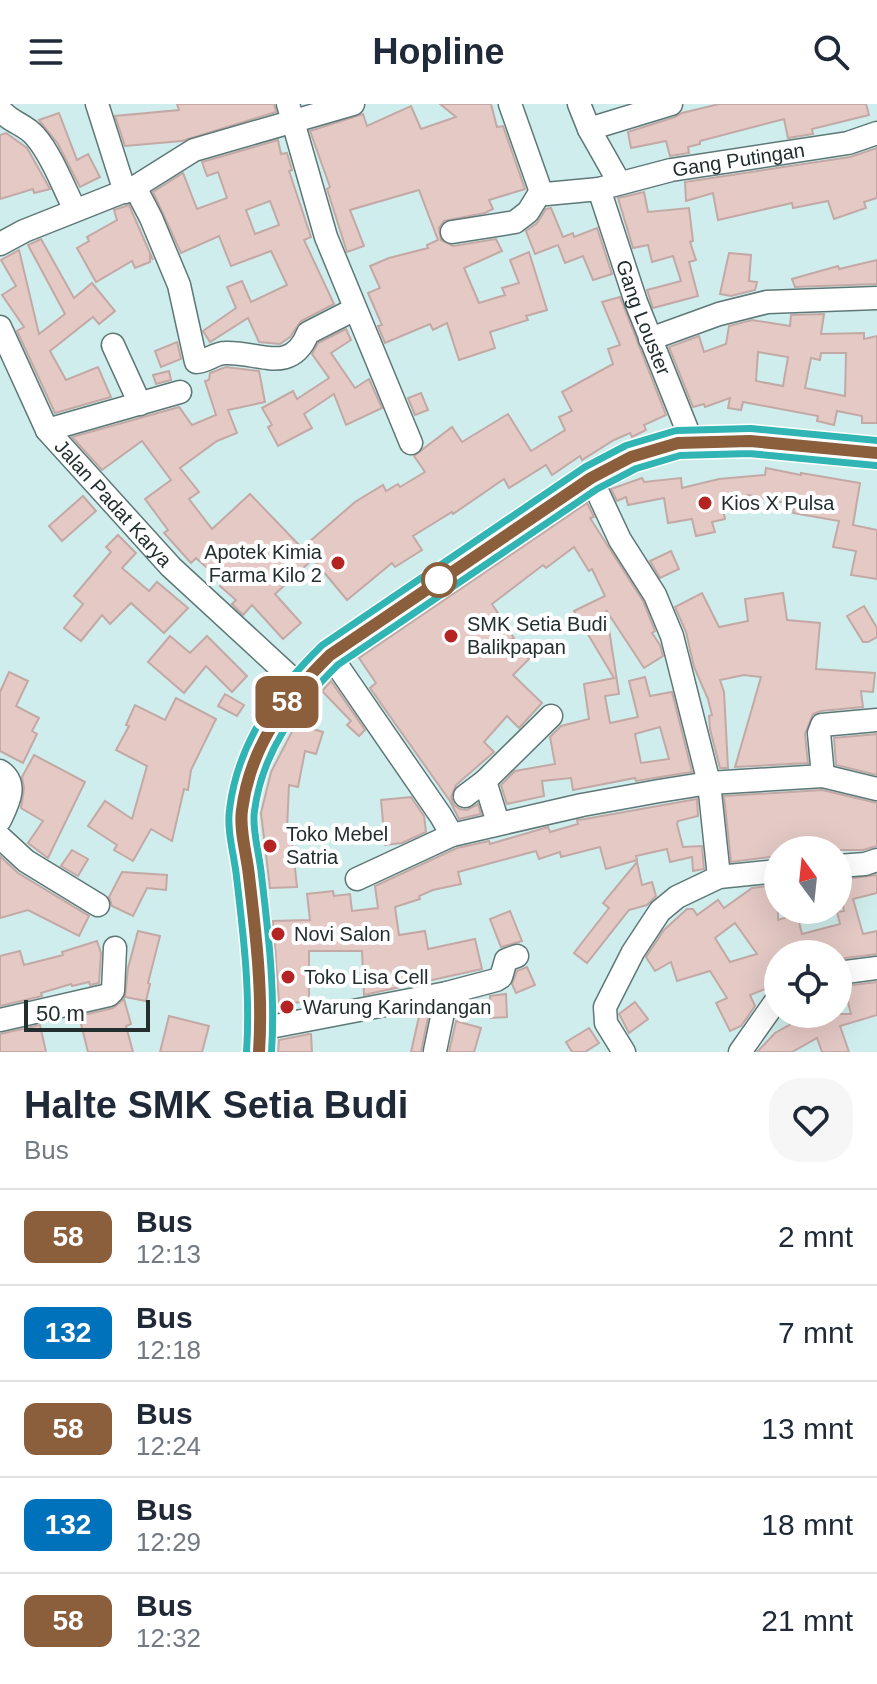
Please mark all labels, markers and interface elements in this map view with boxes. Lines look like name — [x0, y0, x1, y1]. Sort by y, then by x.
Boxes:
icon: menu — [24, 30, 68, 74]
icon: search — [809, 30, 853, 74]
text: Hopline — [373, 31, 505, 72]
street label: Gang Putingan — [671, 139, 806, 181]
street label: Gang Louster — [612, 257, 675, 379]
street label: Jalan Padat Karya — [50, 435, 177, 572]
place label: Kios X Pulsa — [721, 492, 835, 514]
marker: Kios X Pulsa — [696, 494, 714, 512]
place label: Apotek Kimia Farma Kilo 2 — [204, 541, 323, 586]
marker: Apotek Kimia Farma Kilo 2 — [329, 554, 347, 572]
unlabelled marker — [422, 563, 456, 597]
place label: SMK Setia Budi Balikpapan — [467, 613, 607, 658]
marker: SMK Setia Budi Balikpapan — [442, 627, 460, 645]
line badge: 58 — [251, 676, 323, 728]
text: 58 — [271, 686, 303, 717]
place label: Toko Mebel Satria — [286, 823, 388, 868]
north arrow — [764, 836, 852, 924]
map controls — [764, 836, 852, 1028]
marker: Toko Mebel Satria — [261, 837, 279, 855]
place label: Novi Salon — [294, 923, 391, 945]
marker: Novi Salon — [269, 925, 287, 943]
button: locate — [764, 940, 852, 1028]
place label: Toko Lisa Cell — [304, 966, 429, 988]
marker: Toko Lisa Cell — [279, 968, 297, 986]
scale bar — [24, 996, 150, 1032]
place label: Warung Karindangan — [303, 996, 491, 1018]
marker: Warung Karindangan — [278, 998, 296, 1016]
text: 50 m — [36, 1001, 85, 1026]
button: heart — [769, 1078, 853, 1162]
text: Halte SMK Setia Budi — [24, 1084, 408, 1126]
text: Bus — [24, 1135, 69, 1165]
text: Bus — [136, 1205, 193, 1238]
text: 2 mnt — [778, 1220, 853, 1253]
text: 58 — [52, 1221, 84, 1252]
text: 12:13 — [136, 1239, 201, 1269]
text: Bus — [136, 1301, 193, 1334]
text: 7 mnt — [778, 1316, 853, 1349]
text: 132 — [45, 1317, 91, 1348]
text: 12:18 — [136, 1335, 201, 1365]
text: Bus — [136, 1397, 193, 1430]
text: 13 mnt — [761, 1412, 853, 1445]
text: 58 — [52, 1413, 84, 1444]
text: 12:24 — [136, 1431, 201, 1461]
text: Bus — [136, 1493, 193, 1526]
text: 18 mnt — [761, 1508, 853, 1541]
text: 132 — [45, 1509, 91, 1540]
text: 12:29 — [136, 1527, 201, 1557]
text: Bus — [136, 1589, 193, 1622]
text: 21 mnt — [761, 1604, 853, 1637]
text: 58 — [52, 1605, 84, 1636]
text: 12:32 — [136, 1623, 201, 1653]

